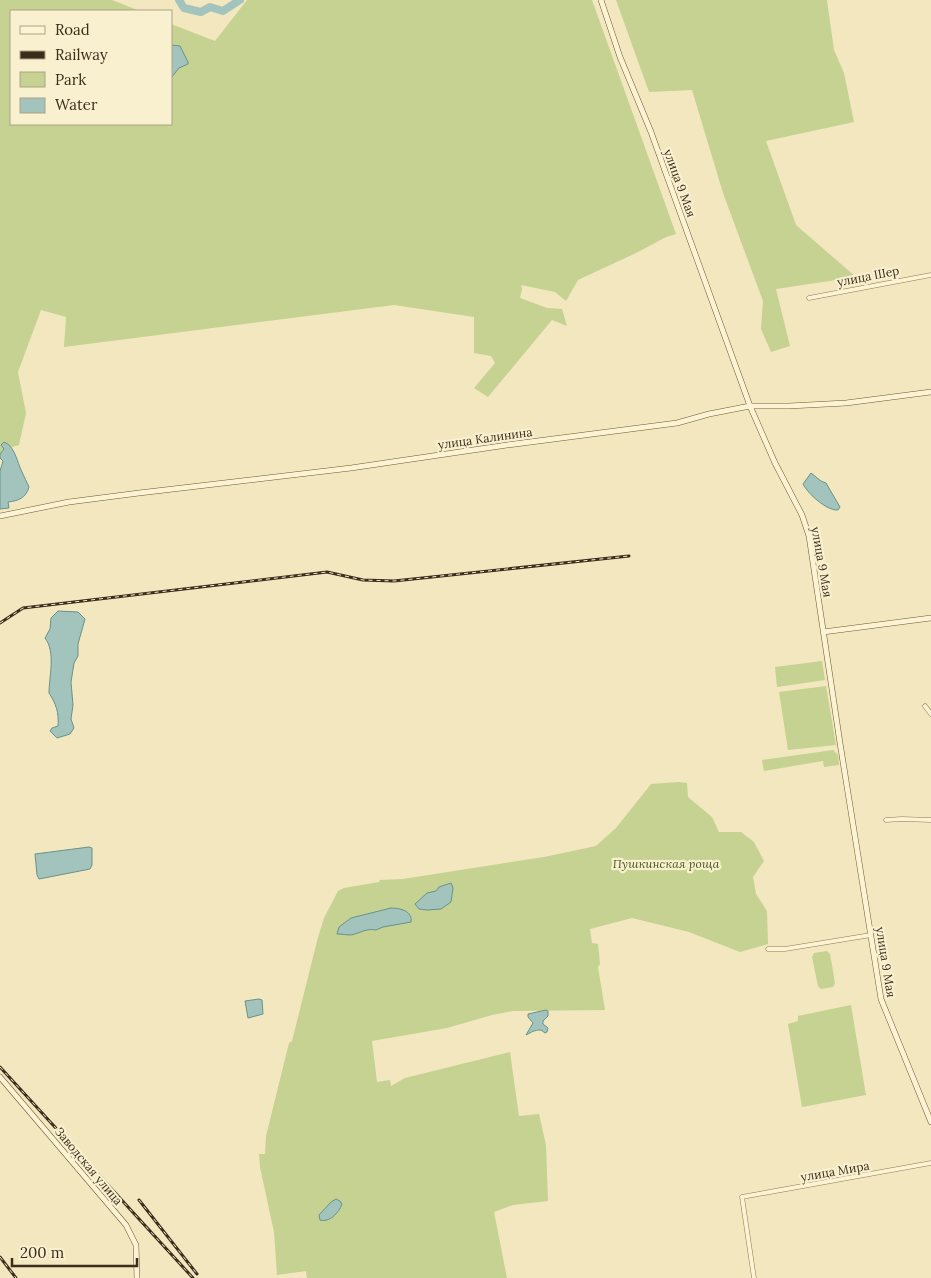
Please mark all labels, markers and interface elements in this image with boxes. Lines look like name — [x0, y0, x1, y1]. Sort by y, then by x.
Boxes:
legend — [10, 10, 172, 125]
text: Road — [55, 20, 90, 39]
text: Railway — [55, 45, 108, 64]
text: Park — [55, 70, 86, 89]
text: Water — [55, 95, 98, 114]
street label: улица 9 Мая — [661, 147, 699, 219]
street label: улица Шер — [836, 263, 900, 289]
street label: улица Калинина — [437, 424, 533, 452]
street label: улица 9 Мая — [808, 525, 836, 599]
park label: Пушкинская роща — [613, 856, 720, 871]
street label: улица 9 Мая — [873, 926, 899, 998]
street label: Заводская улица — [52, 1124, 126, 1208]
street label: улица Мира — [799, 1158, 871, 1184]
scale bar — [12, 1236, 138, 1268]
text: 200 m — [20, 1243, 64, 1262]

